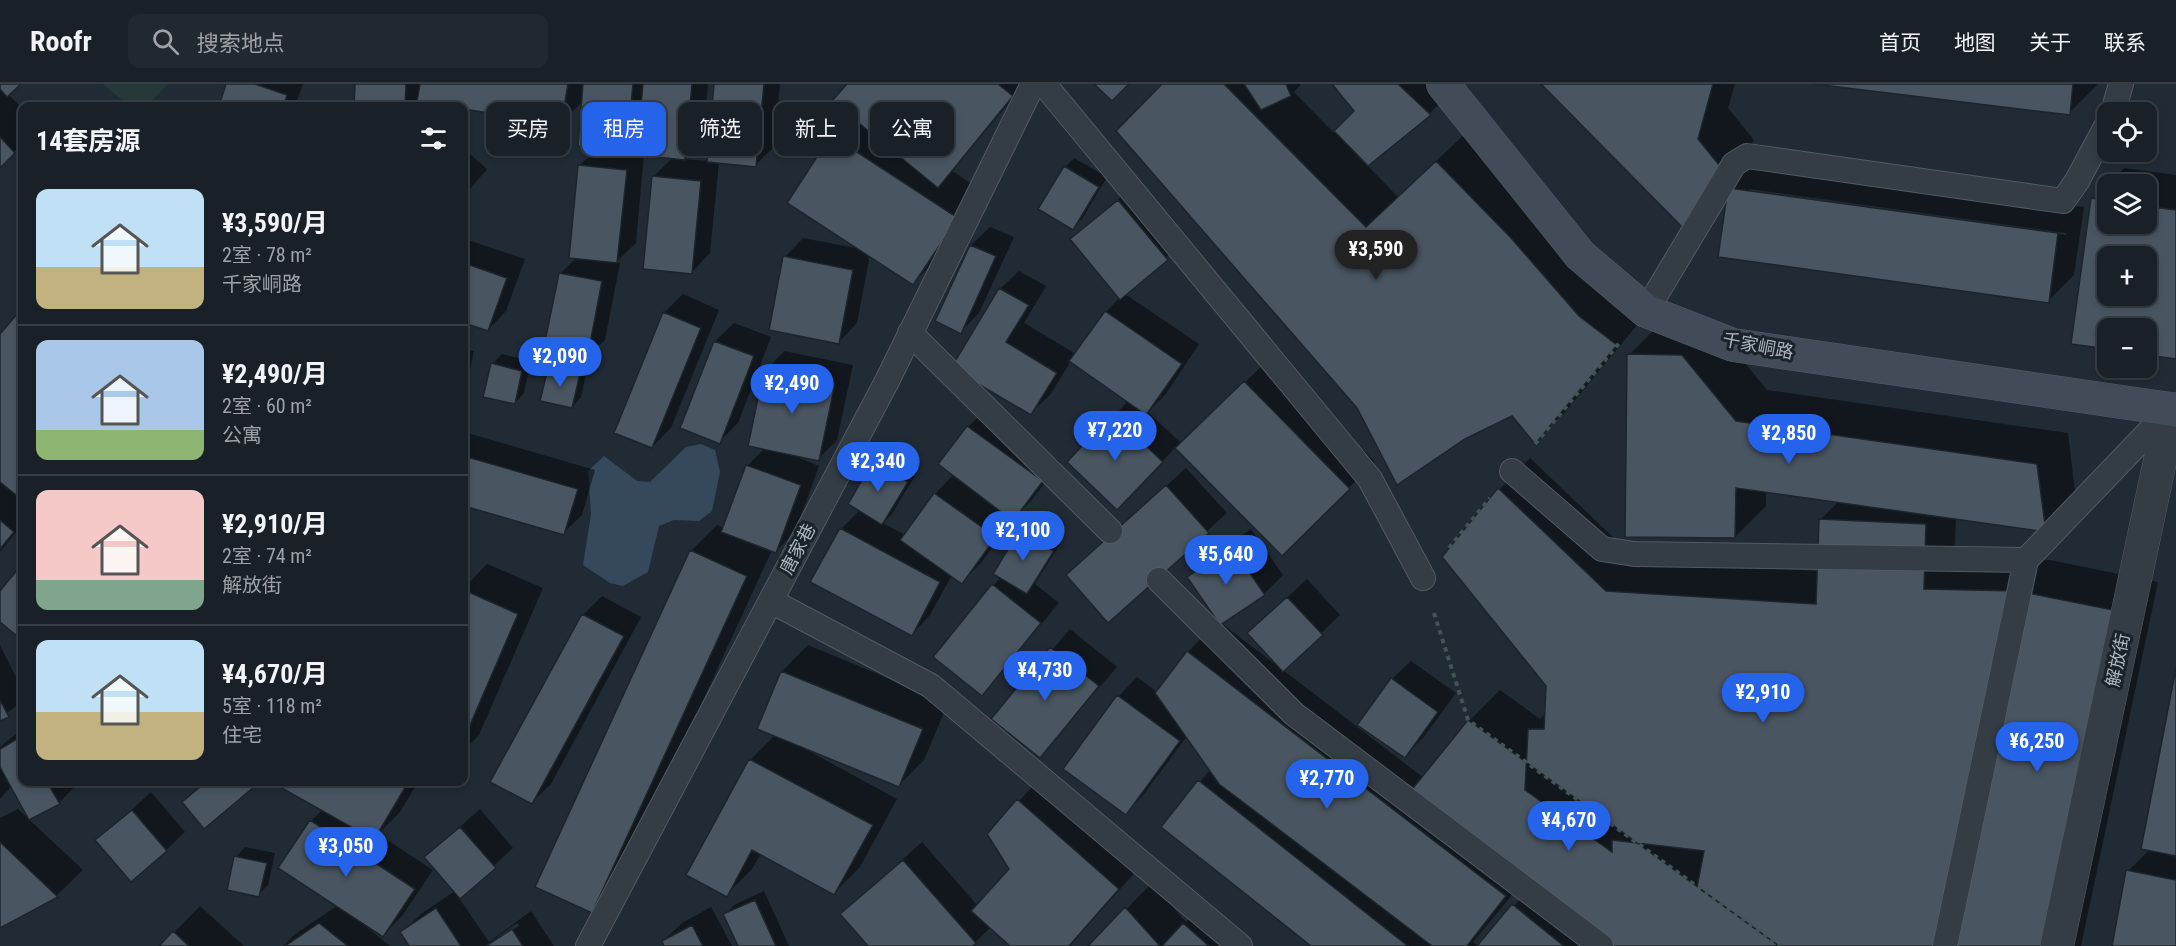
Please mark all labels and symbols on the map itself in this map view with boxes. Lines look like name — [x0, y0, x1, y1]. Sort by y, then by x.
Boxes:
pin: ¥3,590 — [1327, 230, 1425, 281]
street label: 千家峒路 — [1721, 328, 1795, 363]
pin: ¥2,090 — [511, 337, 609, 388]
pin: ¥2,490 — [743, 364, 841, 415]
pin: ¥7,220 — [1066, 411, 1164, 462]
pin: ¥2,850 — [1740, 414, 1838, 465]
pin: ¥2,340 — [829, 442, 927, 493]
pin: ¥2,100 — [974, 511, 1072, 562]
street label: 唐家巷 — [776, 520, 820, 578]
pin: ¥5,640 — [1177, 535, 1275, 586]
street label: 解放街 — [2102, 631, 2133, 688]
pin: ¥4,730 — [996, 651, 1094, 702]
pin: ¥2,910 — [1714, 673, 1812, 724]
pin: ¥6,250 — [1988, 722, 2086, 773]
pin: ¥2,770 — [1278, 759, 1376, 810]
pin: ¥4,670 — [1520, 801, 1618, 852]
pin: ¥3,050 — [297, 827, 395, 878]

